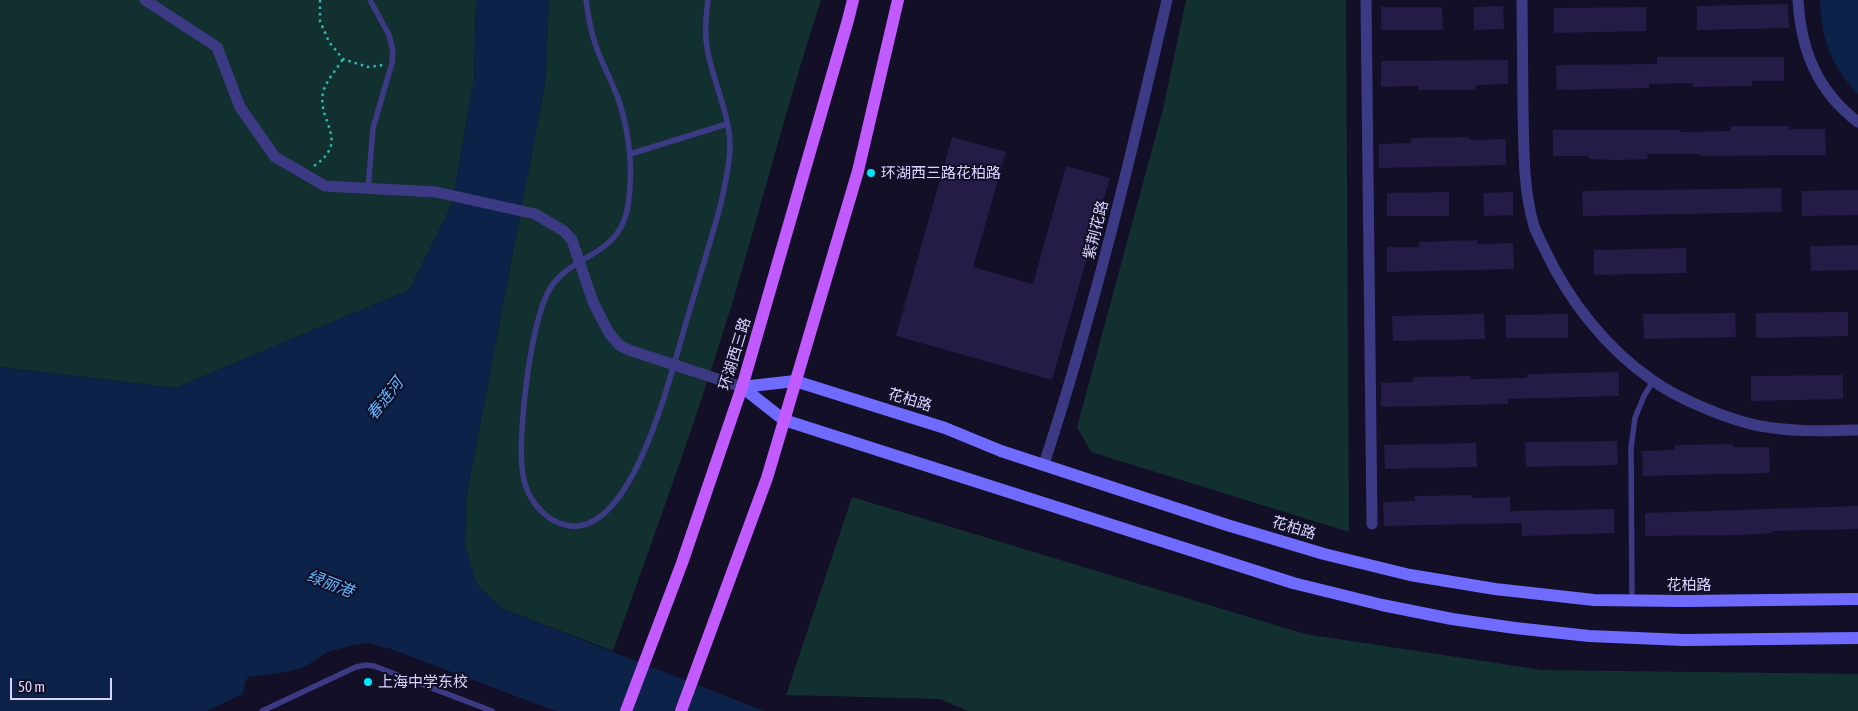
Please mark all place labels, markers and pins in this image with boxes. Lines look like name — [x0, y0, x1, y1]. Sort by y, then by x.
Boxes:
place label: 环湖西三路花柏路 — [881, 164, 1001, 182]
marker: 环湖西三路花柏路 — [865, 167, 877, 179]
place label: 上海中学东校 — [378, 673, 468, 691]
marker: 上海中学东校 — [362, 676, 374, 688]

